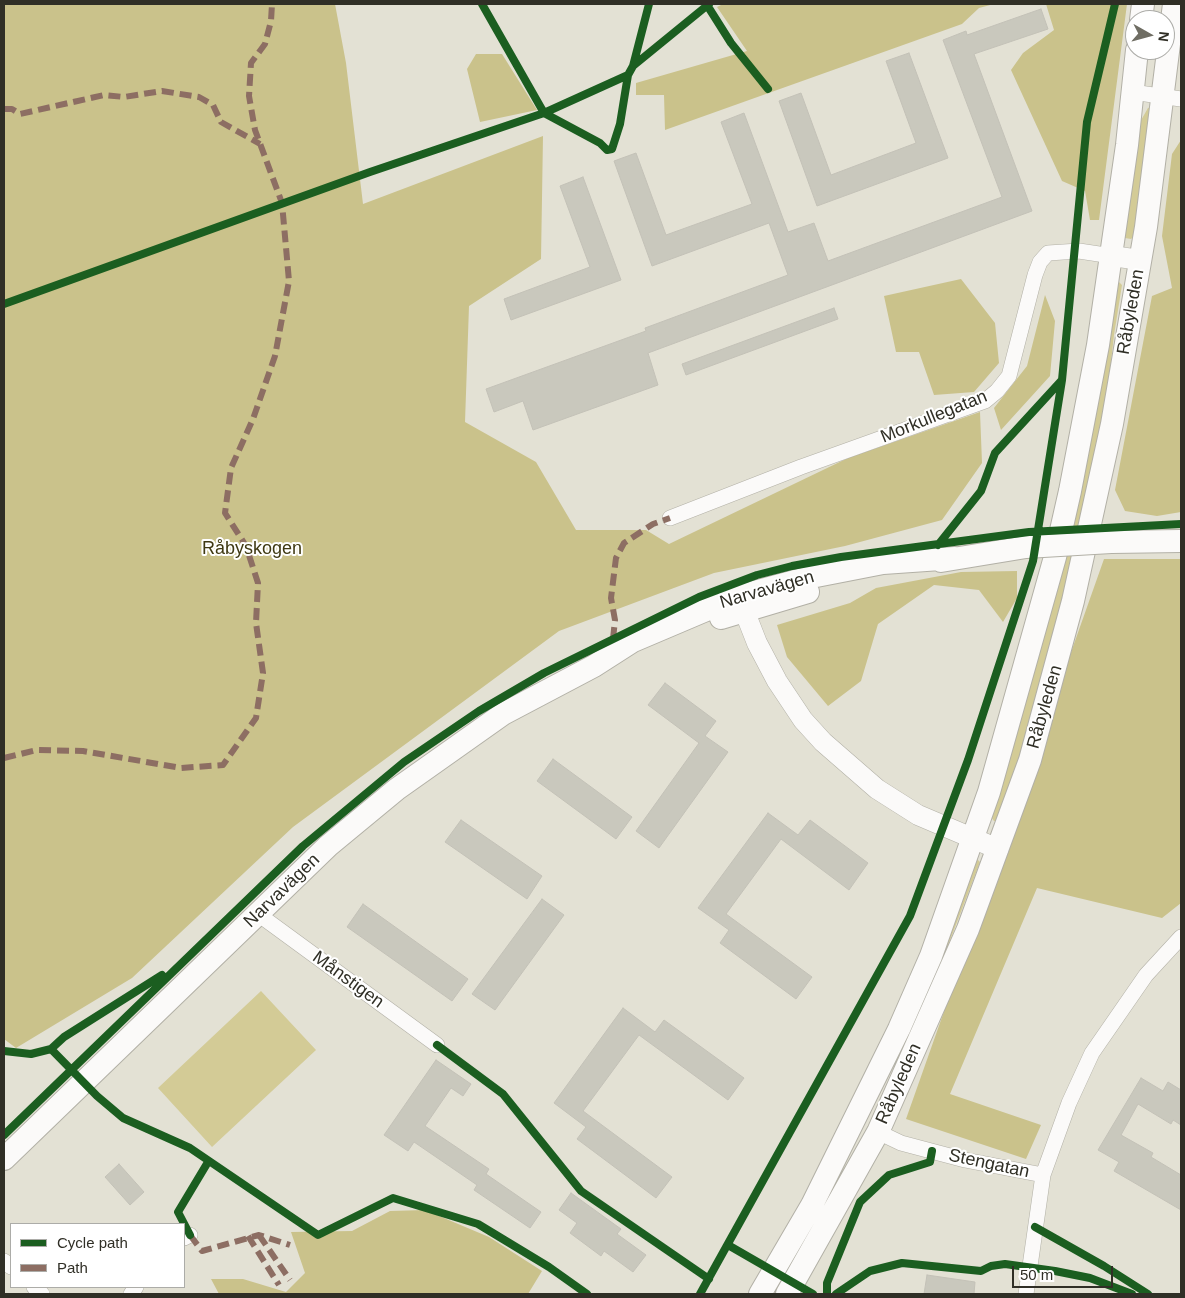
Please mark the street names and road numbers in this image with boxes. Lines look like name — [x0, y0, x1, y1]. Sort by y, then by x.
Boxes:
street label: Råbyleden — [1113, 268, 1149, 356]
street label: Morkullegatan — [878, 386, 990, 448]
street label: Narvavägen — [717, 566, 817, 614]
street label: Råbyleden — [1023, 663, 1067, 751]
street label: Narvavägen — [240, 850, 324, 932]
street label: Månstigen — [308, 947, 388, 1013]
street label: Råbyleden — [872, 1040, 926, 1128]
street label: Stengatan — [947, 1145, 1031, 1183]

